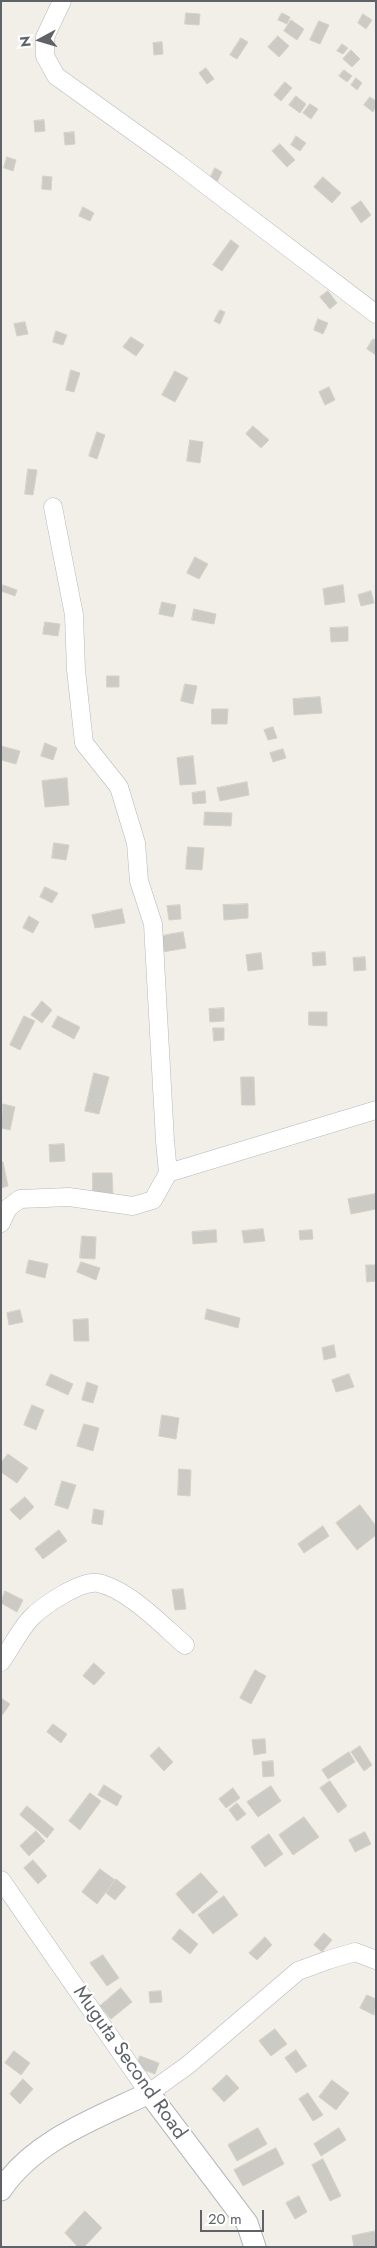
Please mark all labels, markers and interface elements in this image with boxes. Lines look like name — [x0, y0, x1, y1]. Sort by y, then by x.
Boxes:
north arrow — [15, 15, 65, 65]
text: N — [15, 35, 36, 48]
street label: Muguta Second Road — [67, 1982, 191, 2144]
scale bar — [202, 2200, 266, 2232]
text: 20 m — [208, 2208, 242, 2230]

